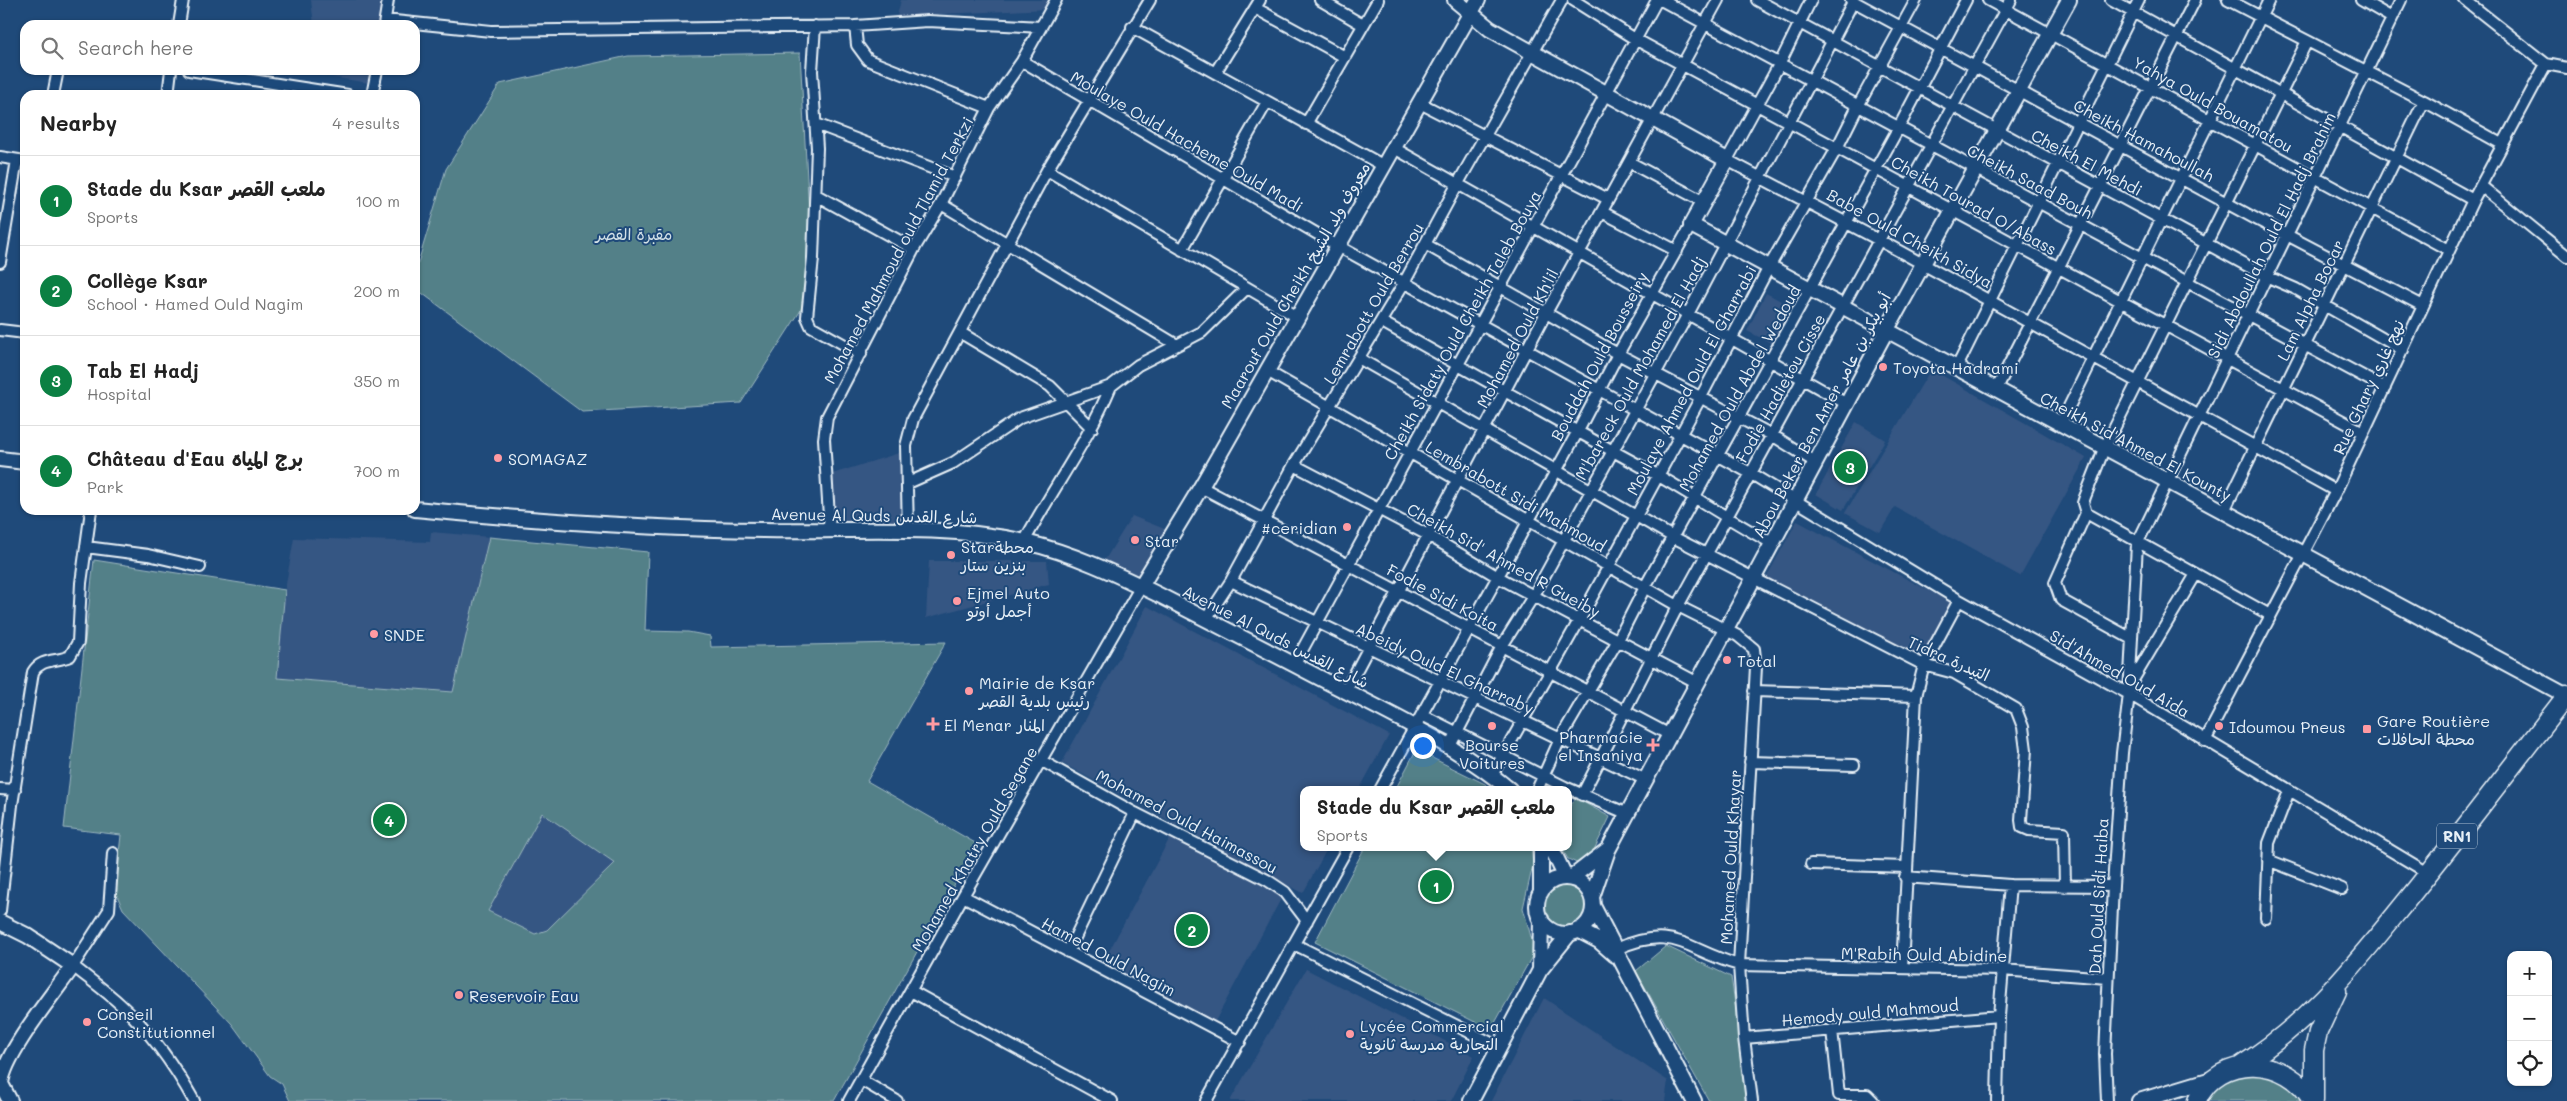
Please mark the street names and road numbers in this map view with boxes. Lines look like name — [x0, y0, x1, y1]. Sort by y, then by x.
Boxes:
street label: Yahya Ould Bouamatou — [2129, 51, 2297, 157]
street label: Moulaye Ould Hacheme Ould Madi — [1067, 66, 1307, 216]
street label: Cheikh Hamahoullah — [2070, 94, 2218, 186]
street label: Sidi Abdoullah Ould El Hadj Brahim — [2202, 108, 2340, 362]
street label: Mohamed Mahmoud ould Tlamid Terkzi — [818, 113, 978, 387]
street label: Cheikh El Mehdi — [2028, 124, 2146, 200]
street label: Cheikh Saad Bouh — [1964, 139, 2096, 223]
street label: Cheikh Tourad O/Abass — [1887, 151, 2061, 259]
street label: Maarouf Ould Cheikh معروف ولد الشيخ — [1216, 158, 1375, 413]
street label: Babe Ould Cheikh Sidya — [1824, 184, 1996, 292]
street label: Cheikh Sidaty Ould Cheikh Taleb Bouya — [1379, 186, 1545, 464]
street label: Lemrabott Ould Berrou — [1318, 219, 1428, 387]
street label: Lam Alpha Bocar — [2272, 236, 2348, 364]
street label: M'bareck Ould Mohamed El Hadj — [1570, 253, 1710, 483]
street label: Moulaye Ahmed Ould El Gharrabi — [1621, 261, 1761, 499]
street label: Mohamed Ould Kh'lil — [1471, 265, 1563, 411]
street label: Bouddah Ould Bousseiry — [1546, 268, 1652, 444]
street label: Mohamed Ould Abdel Wedoud — [1673, 281, 1805, 495]
street label: Abou Beker Ben Amer أبو بيكر بن عامر — [1747, 289, 1896, 542]
street label: Fodie Hadietou Cisse — [1730, 310, 1830, 466]
street label: Rue Ghary نهج غاري — [2328, 316, 2410, 459]
street label: Cheikh Sid'Ahmed El Kounty — [2037, 386, 2235, 506]
street label: Lembrabott Sidi Mahmoud — [1422, 436, 1610, 556]
street label: Cheikh Sid' Ahmed R Gueiby — [1404, 498, 1604, 622]
street label: Avenue Al Quds شارع القدس — [771, 503, 977, 529]
street label: Fodie Sidi Koita — [1383, 559, 1503, 635]
street label: Avenue Al Quds شارع القدس — [1178, 580, 1373, 694]
street label: Abeidy Ould El Gharraby — [1353, 617, 1537, 719]
street label: Sid'Ahmed Oud Aida — [2046, 624, 2194, 722]
street label: Tidra التيدرة — [1905, 631, 1993, 685]
street label: Mohamed Khatry Ould Segane — [906, 742, 1042, 956]
street label: Mohamed Ould Haimassou — [1093, 764, 1281, 878]
street label: Mohamed Ould Khayar — [1715, 769, 1745, 945]
street label: Dah Ould Sidi Haiba — [2083, 817, 2113, 975]
road number: RN1 — [2437, 824, 2477, 848]
street label: Hamed Ould Nagim — [1038, 912, 1180, 1000]
street label: M'Rabih Ould Abidine — [1841, 942, 2007, 966]
street label: Hemody ould Mahmoud — [1781, 994, 1959, 1030]

